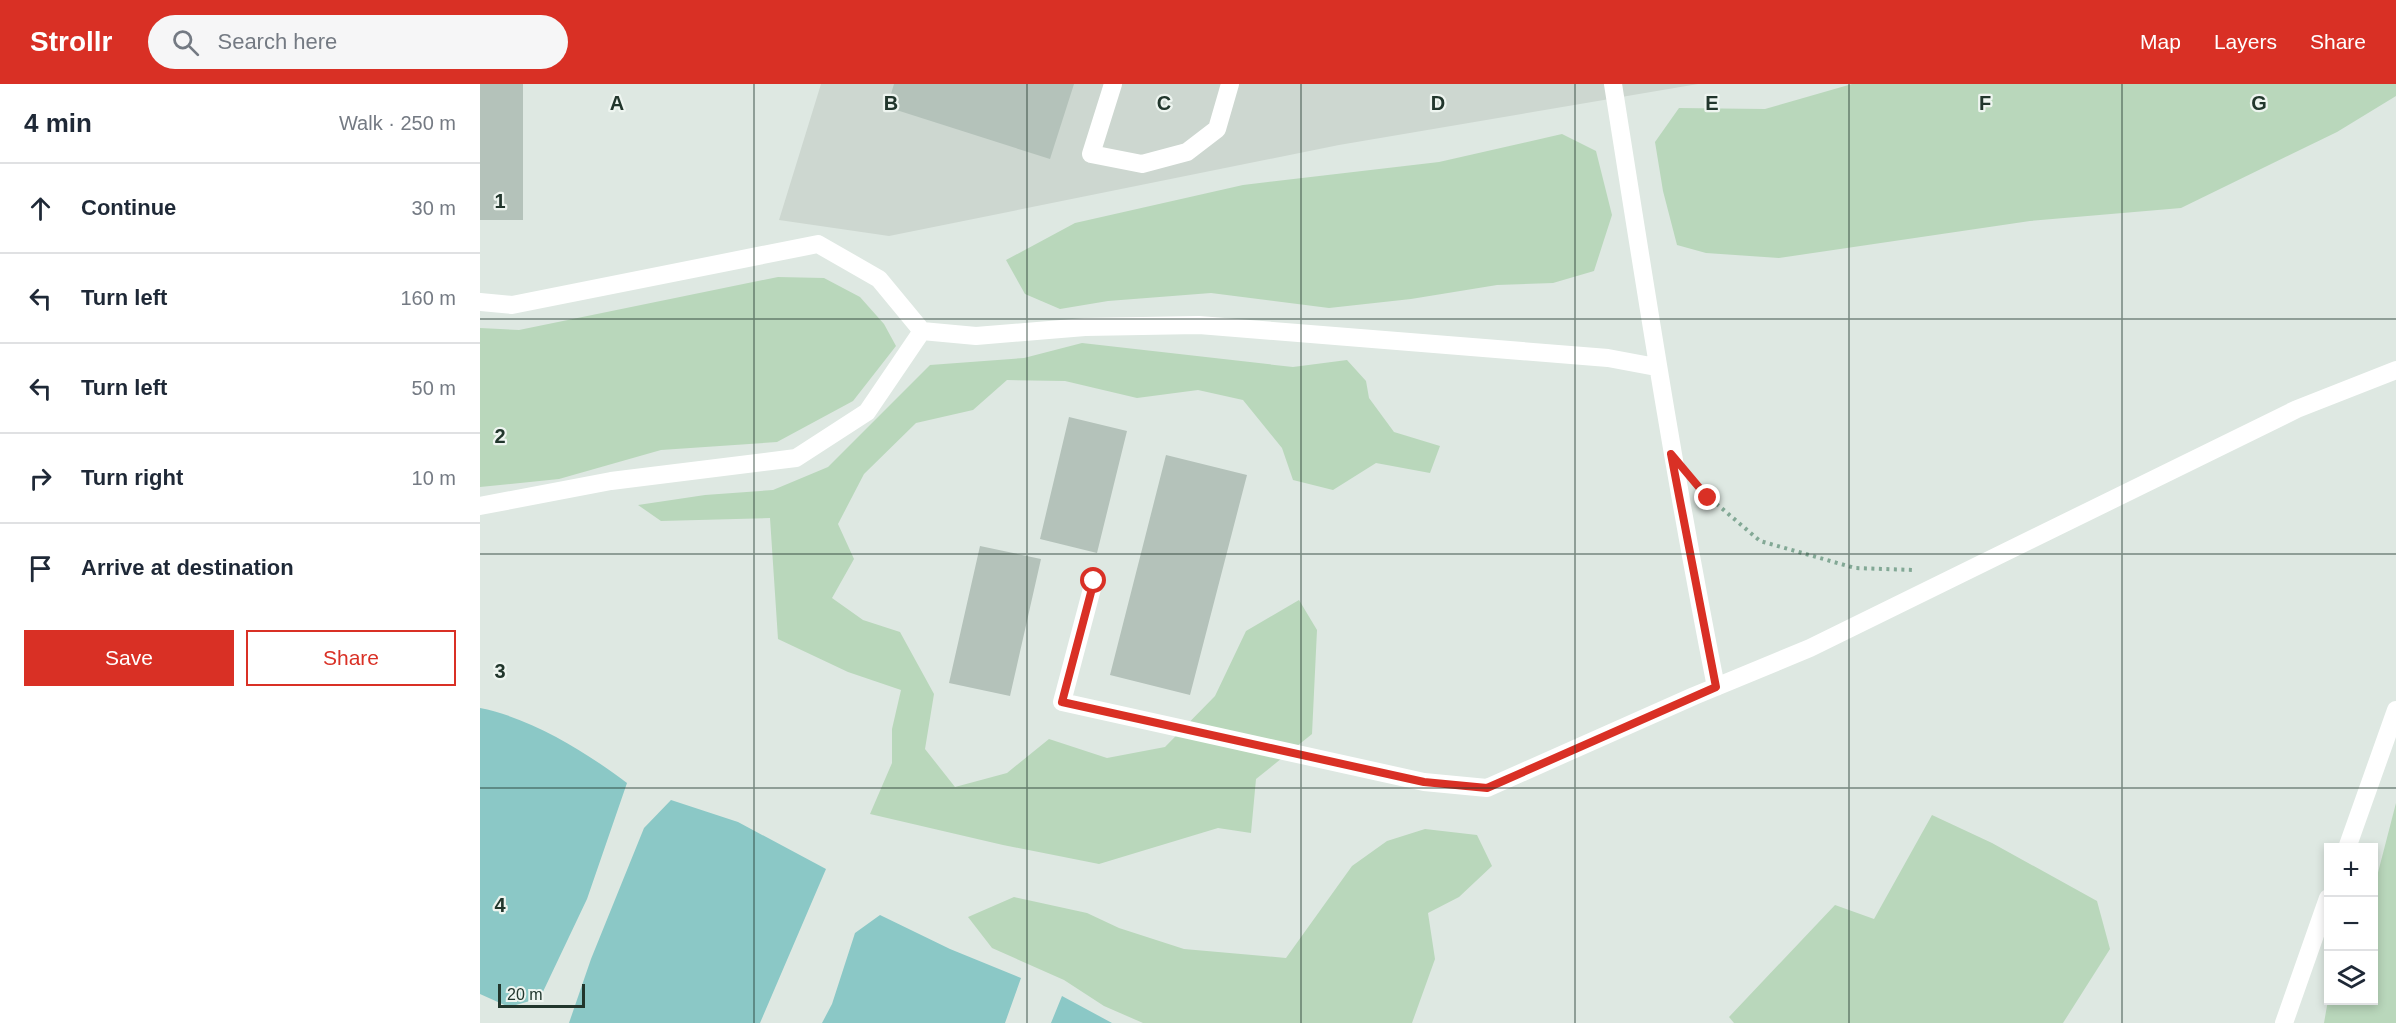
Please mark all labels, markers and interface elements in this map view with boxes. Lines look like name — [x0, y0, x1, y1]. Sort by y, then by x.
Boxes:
search box — [148, 15, 568, 69]
text: Strollr — [30, 26, 112, 57]
icon: search — [169, 26, 202, 59]
text: Search here — [217, 29, 337, 54]
text: Map — [2140, 30, 2181, 53]
text: Layers — [2214, 30, 2277, 53]
text: Share — [2310, 30, 2366, 53]
text: A — [610, 92, 624, 114]
text: B — [884, 92, 898, 114]
text: C — [1157, 92, 1171, 114]
text: D — [1431, 92, 1445, 114]
text: E — [1705, 92, 1719, 114]
text: F — [1979, 92, 1991, 114]
text: G — [2251, 92, 2267, 114]
text: 4 min — [24, 108, 92, 138]
text: Walk · 250 m — [339, 112, 456, 134]
text: 1 — [494, 190, 506, 212]
icon: ahead — [24, 192, 57, 225]
text: Continue — [81, 195, 176, 220]
text: 30 m — [412, 197, 456, 219]
icon: left — [24, 282, 57, 315]
text: Turn left — [81, 285, 167, 310]
text: 160 m — [400, 287, 456, 309]
icon: left — [24, 372, 57, 405]
text: Turn left — [81, 375, 167, 400]
text: 50 m — [412, 377, 456, 399]
text: 2 — [494, 425, 506, 447]
icon: right — [24, 462, 57, 495]
text: Turn right — [81, 465, 183, 490]
text: 10 m — [412, 467, 456, 489]
route end — [1694, 484, 1720, 510]
icon: arrive — [24, 552, 57, 585]
text: Arrive at destination — [81, 555, 294, 580]
route start — [1080, 567, 1106, 593]
button: Save — [24, 630, 234, 686]
button: Share — [246, 630, 456, 686]
text: 3 — [494, 660, 506, 682]
map controls — [2324, 843, 2378, 1005]
button: + — [2324, 843, 2378, 897]
text: 4 — [494, 894, 506, 916]
button: − — [2324, 897, 2378, 951]
button: layers — [2324, 951, 2378, 1005]
scale bar — [498, 981, 585, 1008]
text: 20 m — [507, 986, 543, 1003]

